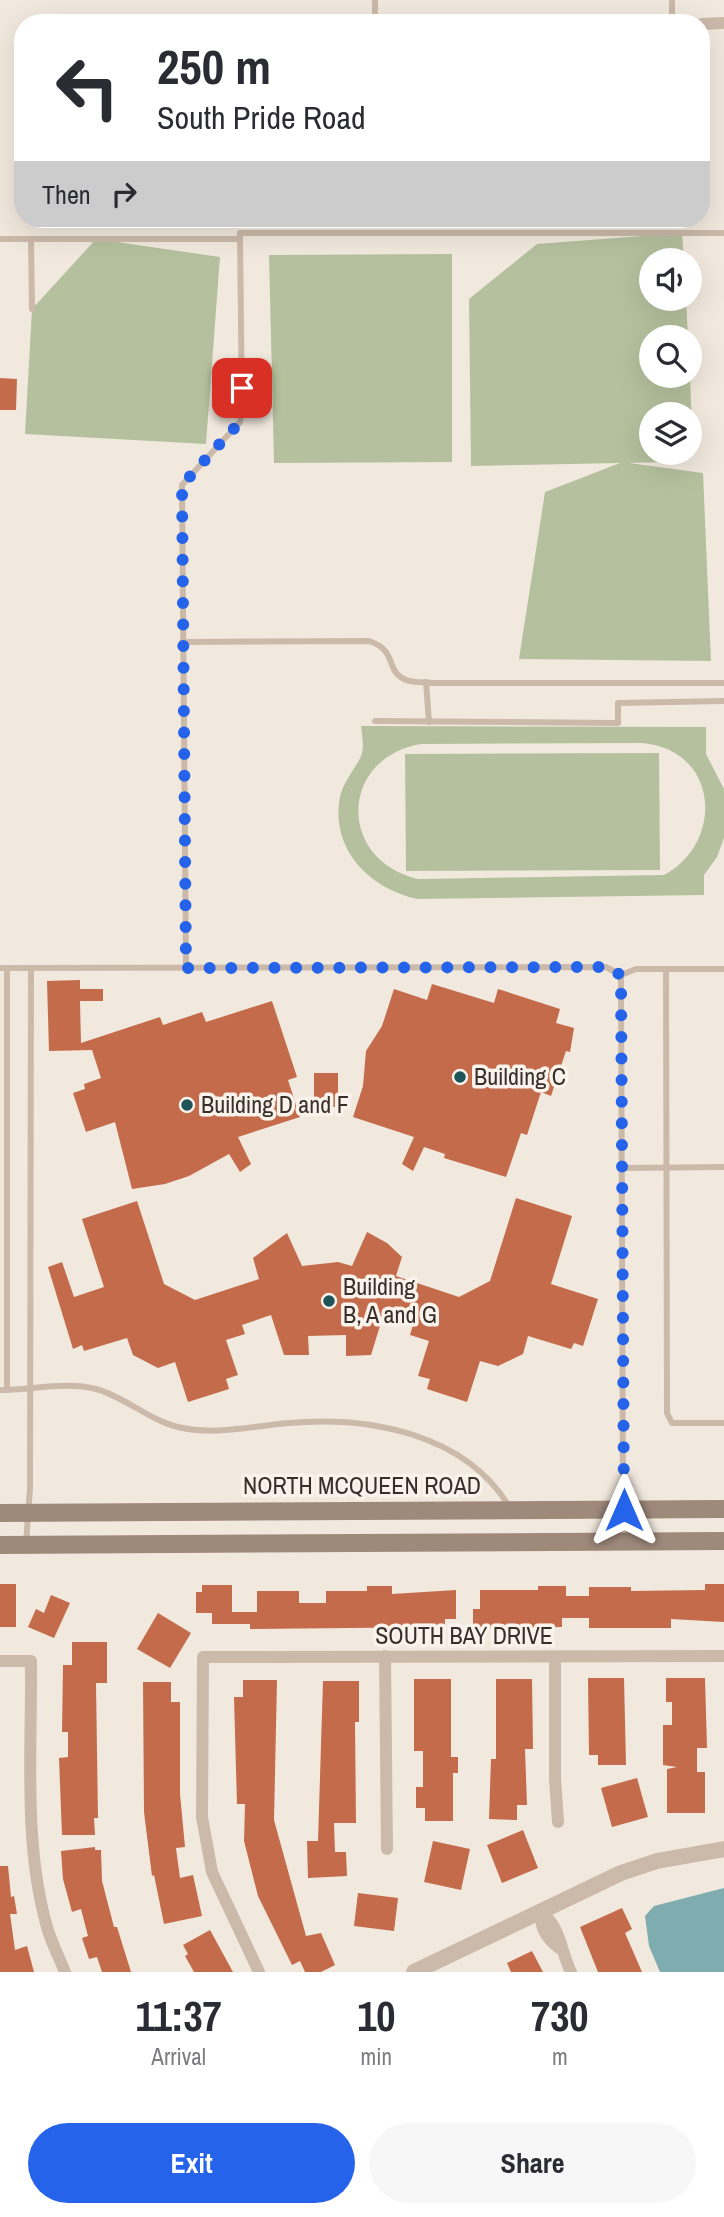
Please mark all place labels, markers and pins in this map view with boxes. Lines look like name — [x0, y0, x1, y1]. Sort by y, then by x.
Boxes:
pin — [212, 358, 272, 418]
place label: Building C — [474, 1060, 566, 1092]
marker: Building C — [452, 1069, 468, 1085]
place label: Building D and F — [201, 1088, 349, 1120]
marker: Building D and F — [179, 1097, 195, 1113]
place label: Building B, A and G — [343, 1270, 437, 1330]
marker: Building B, A and G — [321, 1293, 337, 1309]

